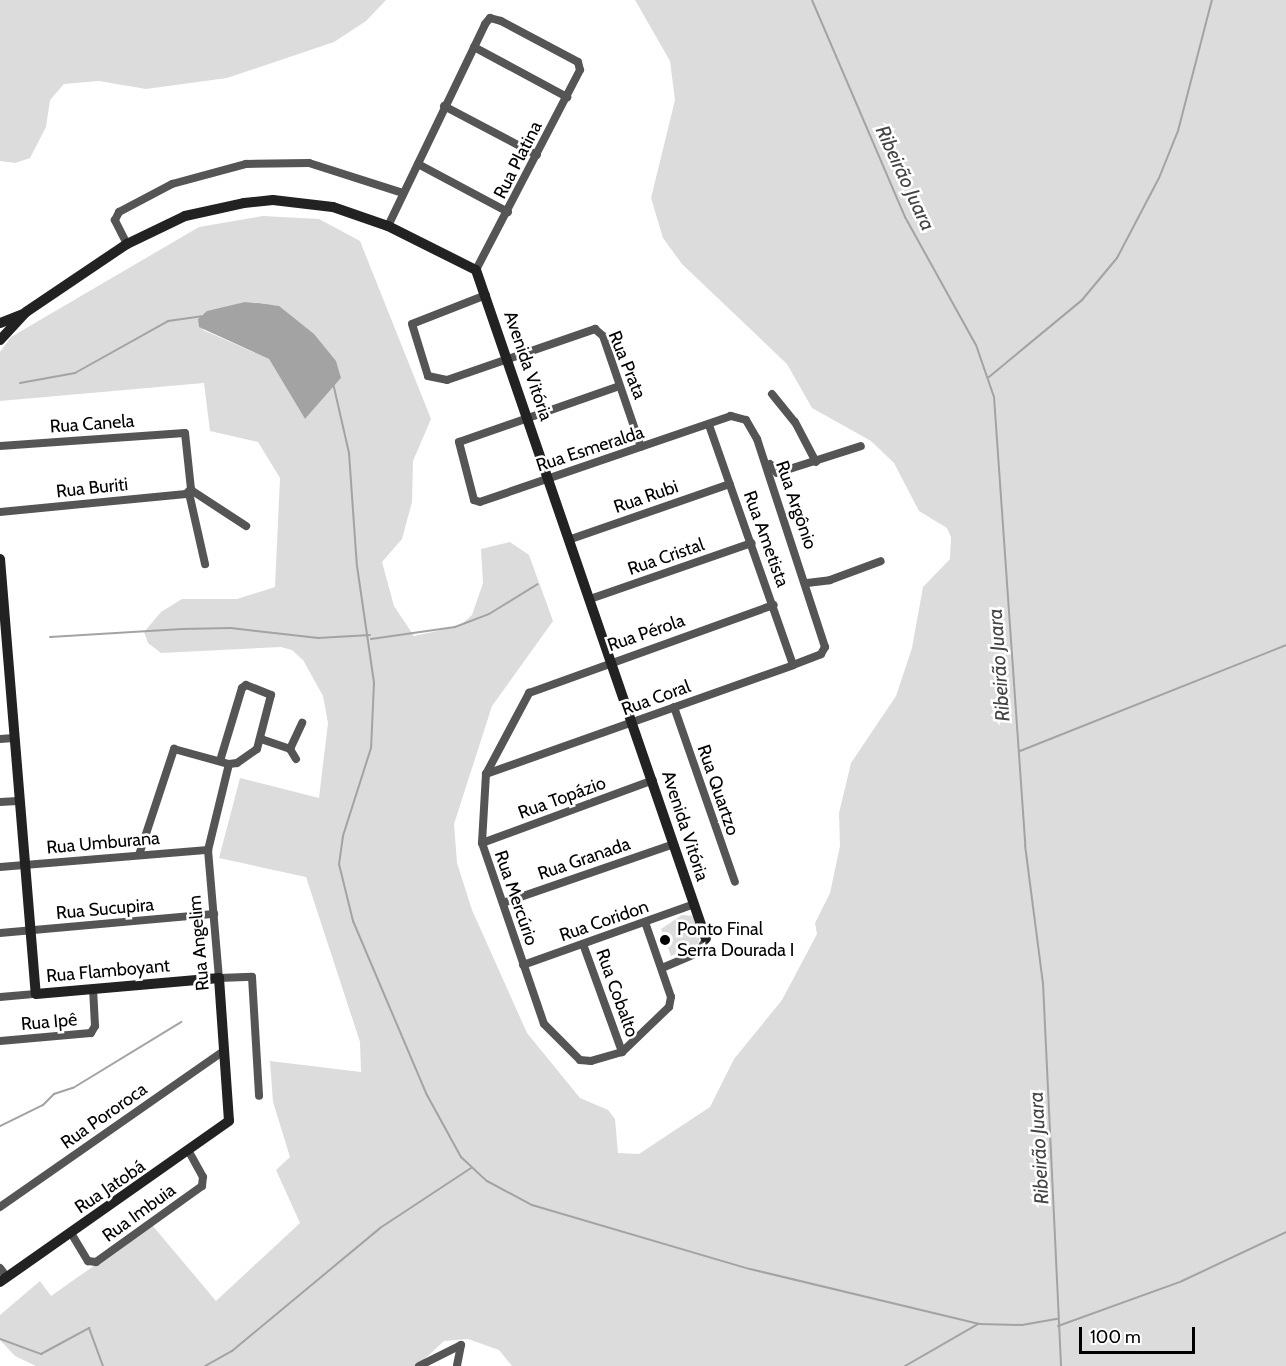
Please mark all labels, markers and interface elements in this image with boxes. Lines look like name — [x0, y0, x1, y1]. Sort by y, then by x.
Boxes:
street label: Rua Platina — [489, 118, 547, 202]
water label: Ribeirão Juara — [870, 122, 940, 234]
street label: Avenida Vitória — [499, 308, 557, 424]
street label: Rua Prata — [604, 328, 650, 402]
street label: Rua Canela — [49, 410, 135, 438]
street label: Rua Esmeralda — [533, 421, 647, 477]
street label: Rua Argônio — [771, 458, 821, 552]
street label: Rua Buriti — [55, 473, 129, 503]
street label: Rua Rubi — [611, 476, 681, 518]
street label: Rua Ametista — [739, 488, 793, 590]
street label: Rua Cristal — [625, 534, 707, 580]
water label: Ribeirão Juara — [983, 608, 1015, 722]
street label: Rua Pérola — [605, 610, 687, 656]
street label: Rua Coral — [619, 676, 693, 720]
street label: Rua Quartzo — [692, 742, 744, 838]
street label: Avenida Vitória — [657, 768, 713, 884]
street label: Rua Topázio — [515, 772, 609, 824]
street label: Rua Umburana — [45, 827, 161, 859]
street label: Rua Granada — [535, 833, 633, 885]
street label: Rua Mercúrio — [490, 848, 542, 948]
street label: Rua Sucupira — [55, 894, 155, 924]
street label: Rua Angelim — [184, 894, 214, 992]
street label: Rua Coridon — [557, 896, 651, 946]
place label: Ponto Final Serra Dourada I — [677, 919, 794, 962]
marker: Ponto Final Serra Dourada I — [658, 933, 672, 947]
street label: Rua Cobalto — [591, 946, 643, 1040]
street label: Rua Flamboyant — [45, 955, 171, 987]
street label: Rua Ipê — [20, 1009, 78, 1035]
street label: Rua Pororoca — [57, 1078, 151, 1154]
water label: Ribeirão Juara — [1024, 1091, 1054, 1205]
street label: Rua Jatobá — [71, 1156, 149, 1218]
street label: Rua Imbuia — [98, 1179, 180, 1247]
scale bar — [1082, 1315, 1198, 1353]
text: 100 m — [1090, 1326, 1141, 1348]

